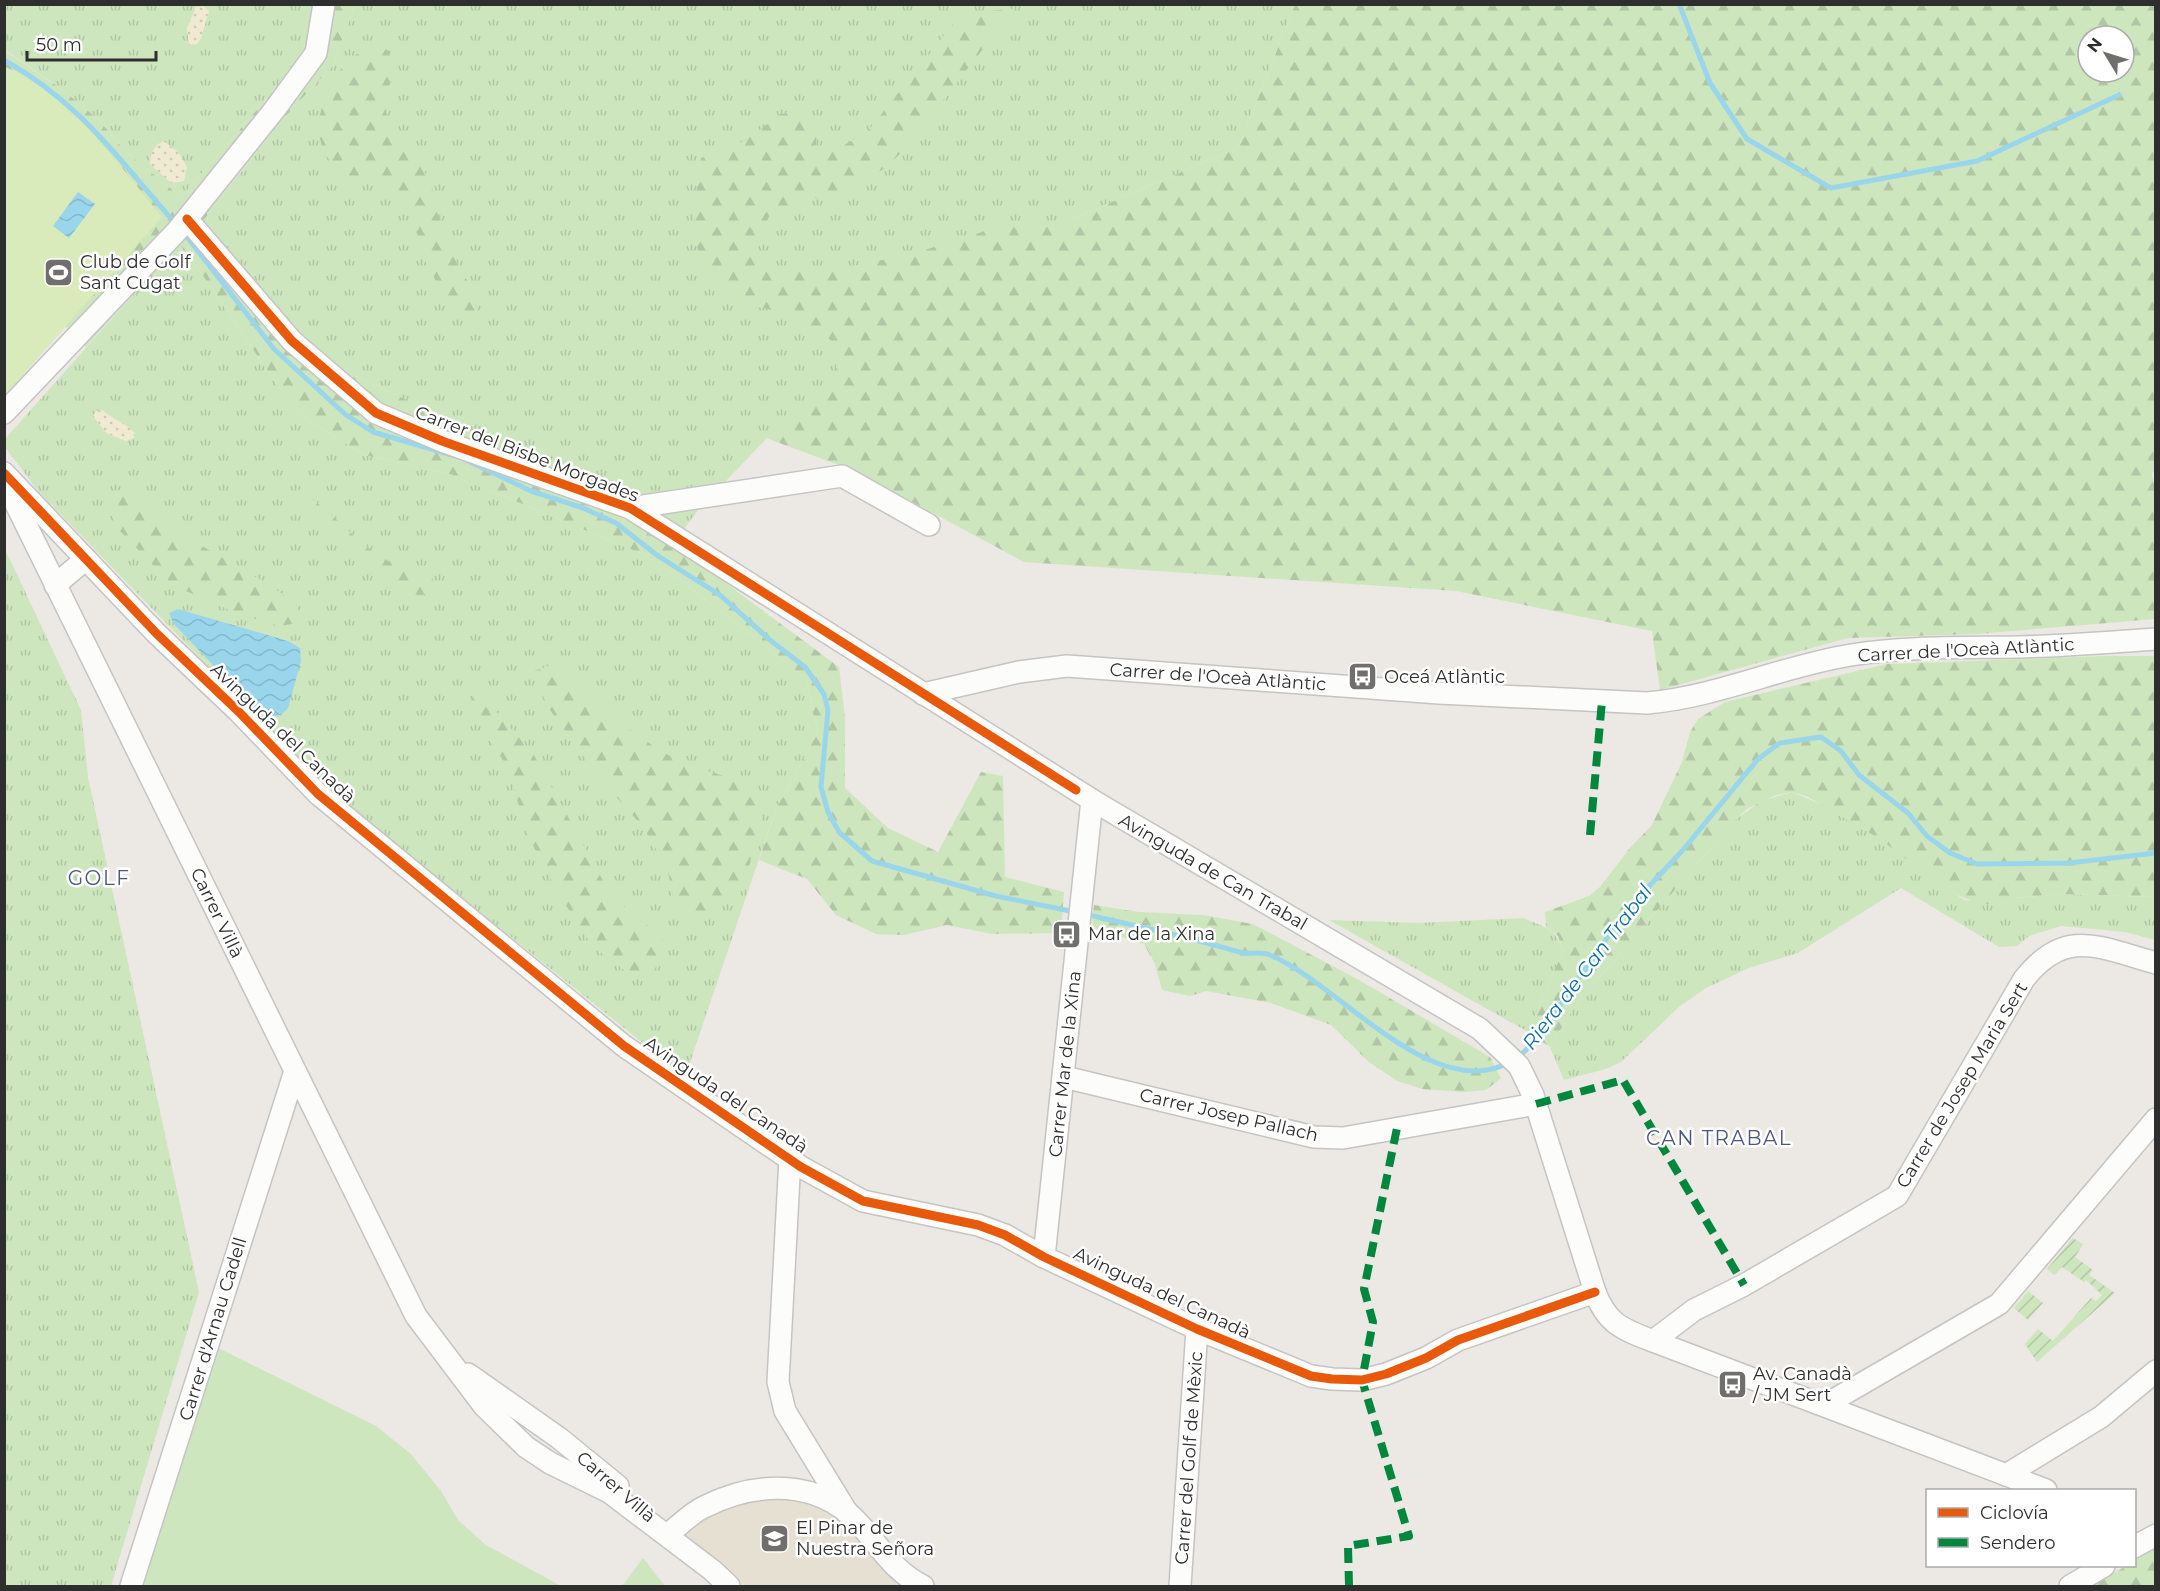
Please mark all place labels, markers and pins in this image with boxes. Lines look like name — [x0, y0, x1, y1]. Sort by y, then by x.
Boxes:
place label: Club de Golf Sant Cugat — [80, 251, 191, 294]
sports icon: Club de Golf Sant Cugat — [43, 256, 75, 288]
bus stop icon: Oceá Atlàntic — [1347, 661, 1379, 693]
place label: Oceá Atlàntic — [1384, 666, 1505, 688]
bus stop icon: Mar de la Xina — [1051, 918, 1083, 950]
place label: Mar de la Xina — [1088, 923, 1215, 945]
place label: Av. Canadà / JM Sert — [1752, 1363, 1852, 1406]
bus stop icon: Av. Canadà / JM Sert — [1716, 1368, 1748, 1400]
place label: El Pinar de Nuestra Señora — [796, 1517, 934, 1560]
school or university icon: El Pinar de Nuestra Señora — [759, 1522, 791, 1554]

